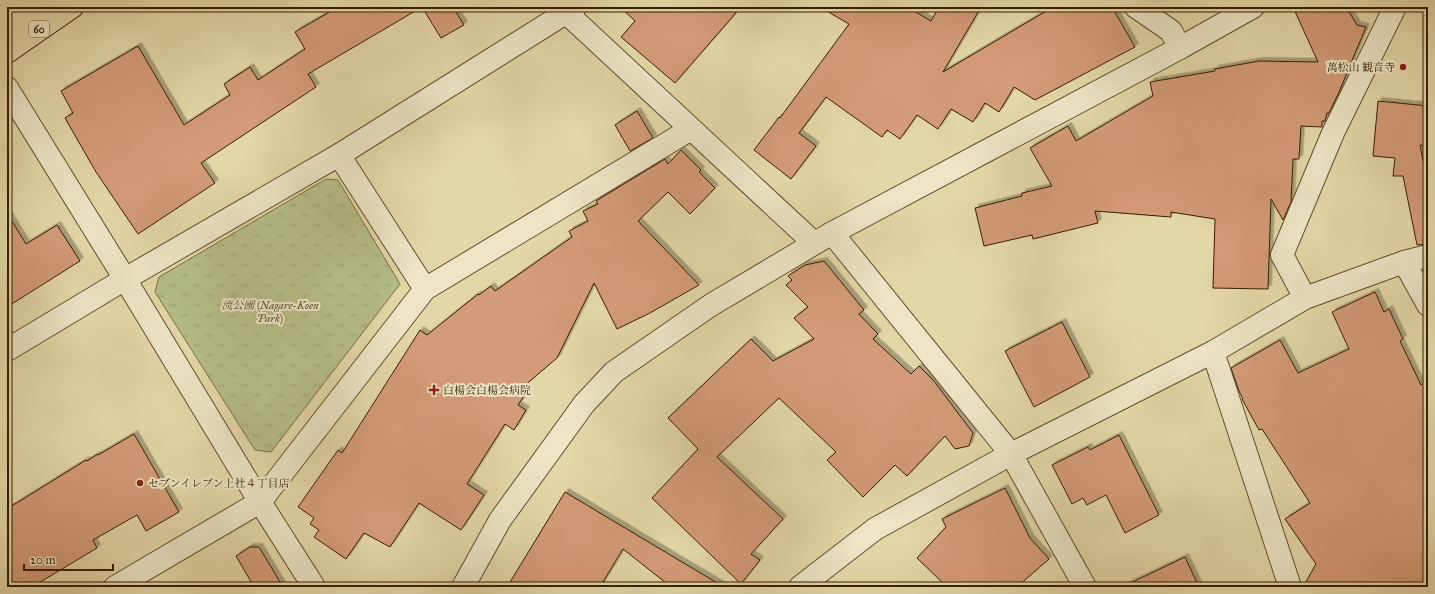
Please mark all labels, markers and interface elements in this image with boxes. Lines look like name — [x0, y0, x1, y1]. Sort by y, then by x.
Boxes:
road number: 60 — [29, 21, 49, 37]
place label: 萬松山 観音寺 — [1327, 61, 1395, 74]
marker: 萬松山 観音寺 — [1398, 62, 1408, 72]
park label: 流公園 (Nagare-Koen Park) — [221, 299, 319, 325]
marker: 白楊会白楊会病院 — [428, 384, 440, 396]
place label: 白楊会白楊会病院 — [443, 384, 531, 397]
place label: セブンイレブン上社４丁目店 — [148, 477, 290, 490]
marker: セブンイレブン上社４丁目店 — [135, 478, 145, 488]
scale bar — [24, 546, 113, 572]
text: 20 m — [30, 553, 56, 567]

